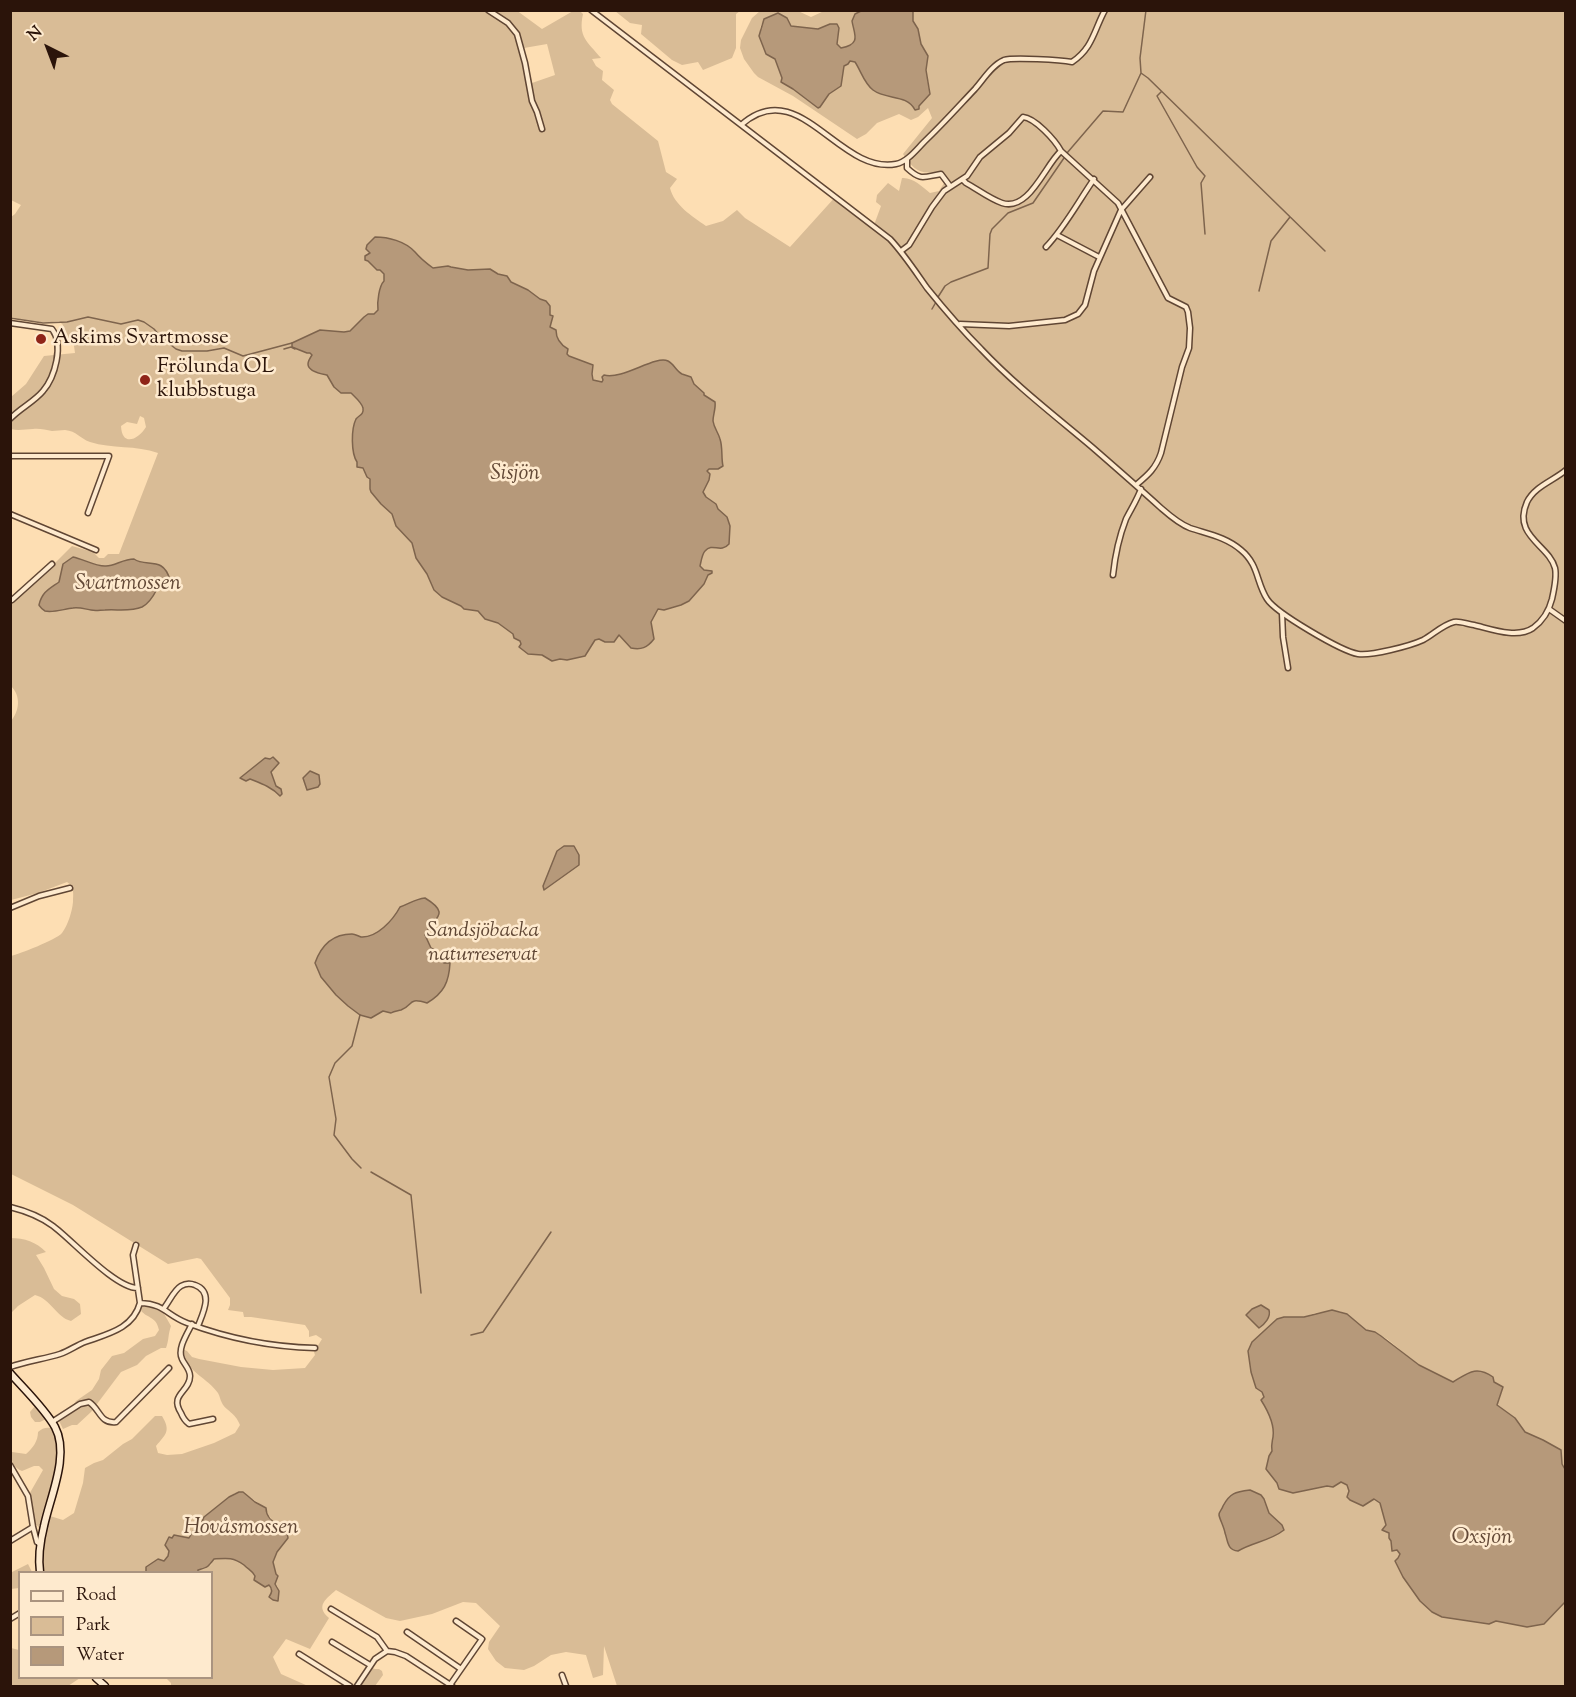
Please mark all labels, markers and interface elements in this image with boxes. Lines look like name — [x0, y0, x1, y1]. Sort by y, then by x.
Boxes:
north arrow — [18, 18, 78, 78]
text: N — [23, 21, 48, 47]
place label: Askims Svartmosse — [53, 326, 229, 352]
marker: Askims Svartmosse — [34, 332, 48, 346]
place label: Frölunda OL klubbstuga — [157, 355, 274, 405]
marker: Frölunda OL klubbstuga — [138, 373, 152, 387]
water label: Sisjön — [490, 462, 540, 488]
water label: Svartmossen — [75, 572, 181, 598]
park label: Sandsjöbacka naturreservat — [427, 919, 539, 969]
water label: Hovåsmossen — [183, 1516, 299, 1542]
water label: Oxsjön — [1452, 1526, 1512, 1552]
legend — [18, 1571, 213, 1679]
text: Road — [76, 1583, 116, 1609]
text: Park — [76, 1613, 110, 1639]
text: Water — [76, 1643, 124, 1669]

